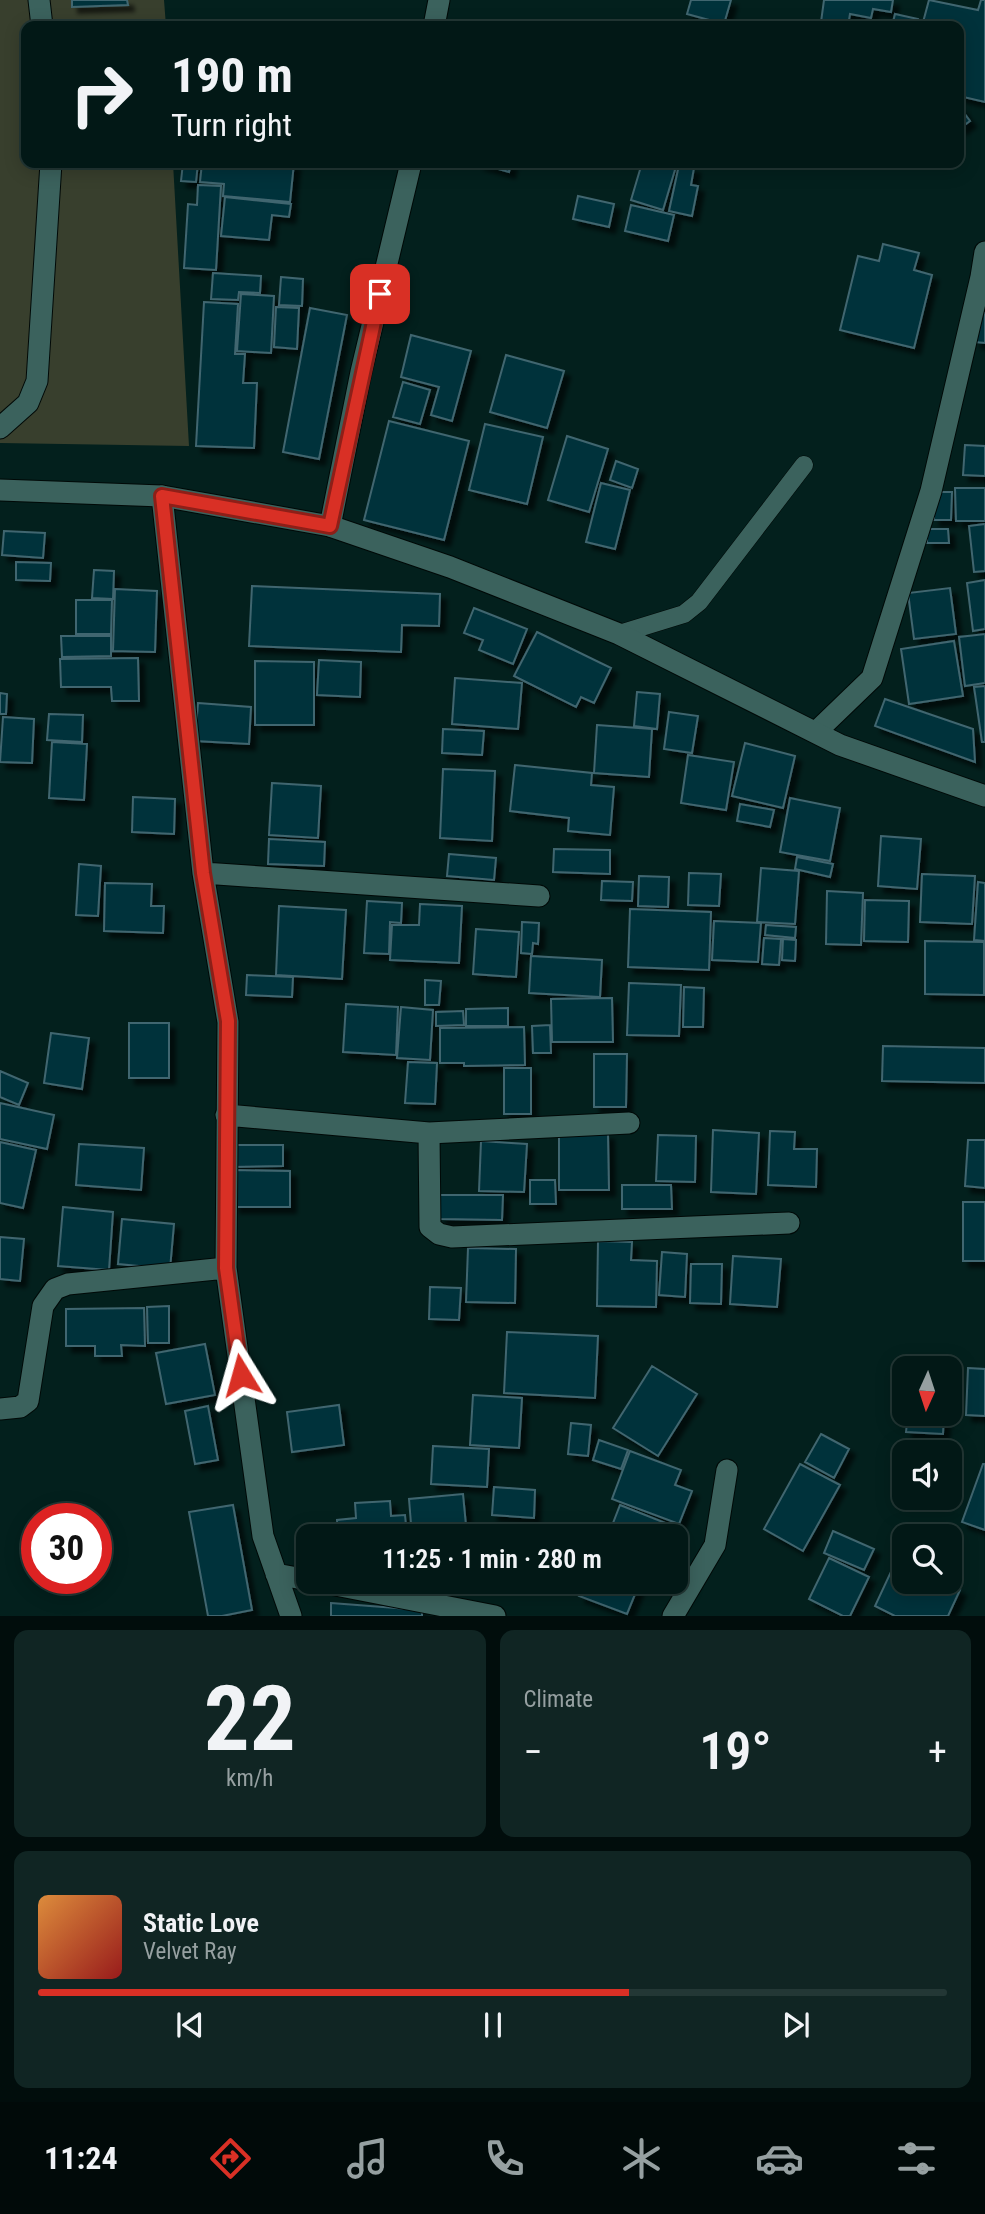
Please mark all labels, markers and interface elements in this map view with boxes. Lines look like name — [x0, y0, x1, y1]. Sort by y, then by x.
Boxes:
text: 190 m — [171, 47, 293, 104]
icon: right — [56, 49, 147, 140]
text: Turn right — [171, 106, 292, 144]
pin — [350, 264, 410, 324]
icon: arrive — [361, 275, 399, 313]
position arrow — [204, 1338, 278, 1412]
north arrow — [892, 1356, 962, 1426]
map controls — [892, 1356, 962, 1594]
button: sound — [892, 1440, 962, 1510]
speed limit sign: 30 — [21, 1503, 112, 1594]
button: search — [892, 1524, 962, 1594]
text: 11:25 · 1 min · 280 m — [382, 1544, 602, 1574]
text: 22 — [204, 1666, 296, 1772]
text: Climate — [524, 1686, 593, 1713]
text: 19° — [699, 1721, 771, 1782]
text: − — [524, 1730, 543, 1774]
text: + — [928, 1730, 947, 1774]
text: km/h — [226, 1765, 273, 1792]
text: Static Love — [143, 1908, 259, 1938]
text: Velvet Ray — [143, 1938, 237, 1965]
icon: previous — [171, 2006, 209, 2044]
icon: pause — [474, 2006, 512, 2044]
icon: next — [777, 2006, 815, 2044]
icon: directions — [206, 2134, 255, 2183]
icon: music — [343, 2134, 392, 2183]
icon: phone — [480, 2134, 529, 2183]
icon: climate — [617, 2134, 666, 2183]
icon: car — [755, 2134, 804, 2183]
icon: filters — [892, 2134, 941, 2183]
text: 11:24 — [44, 2139, 118, 2177]

